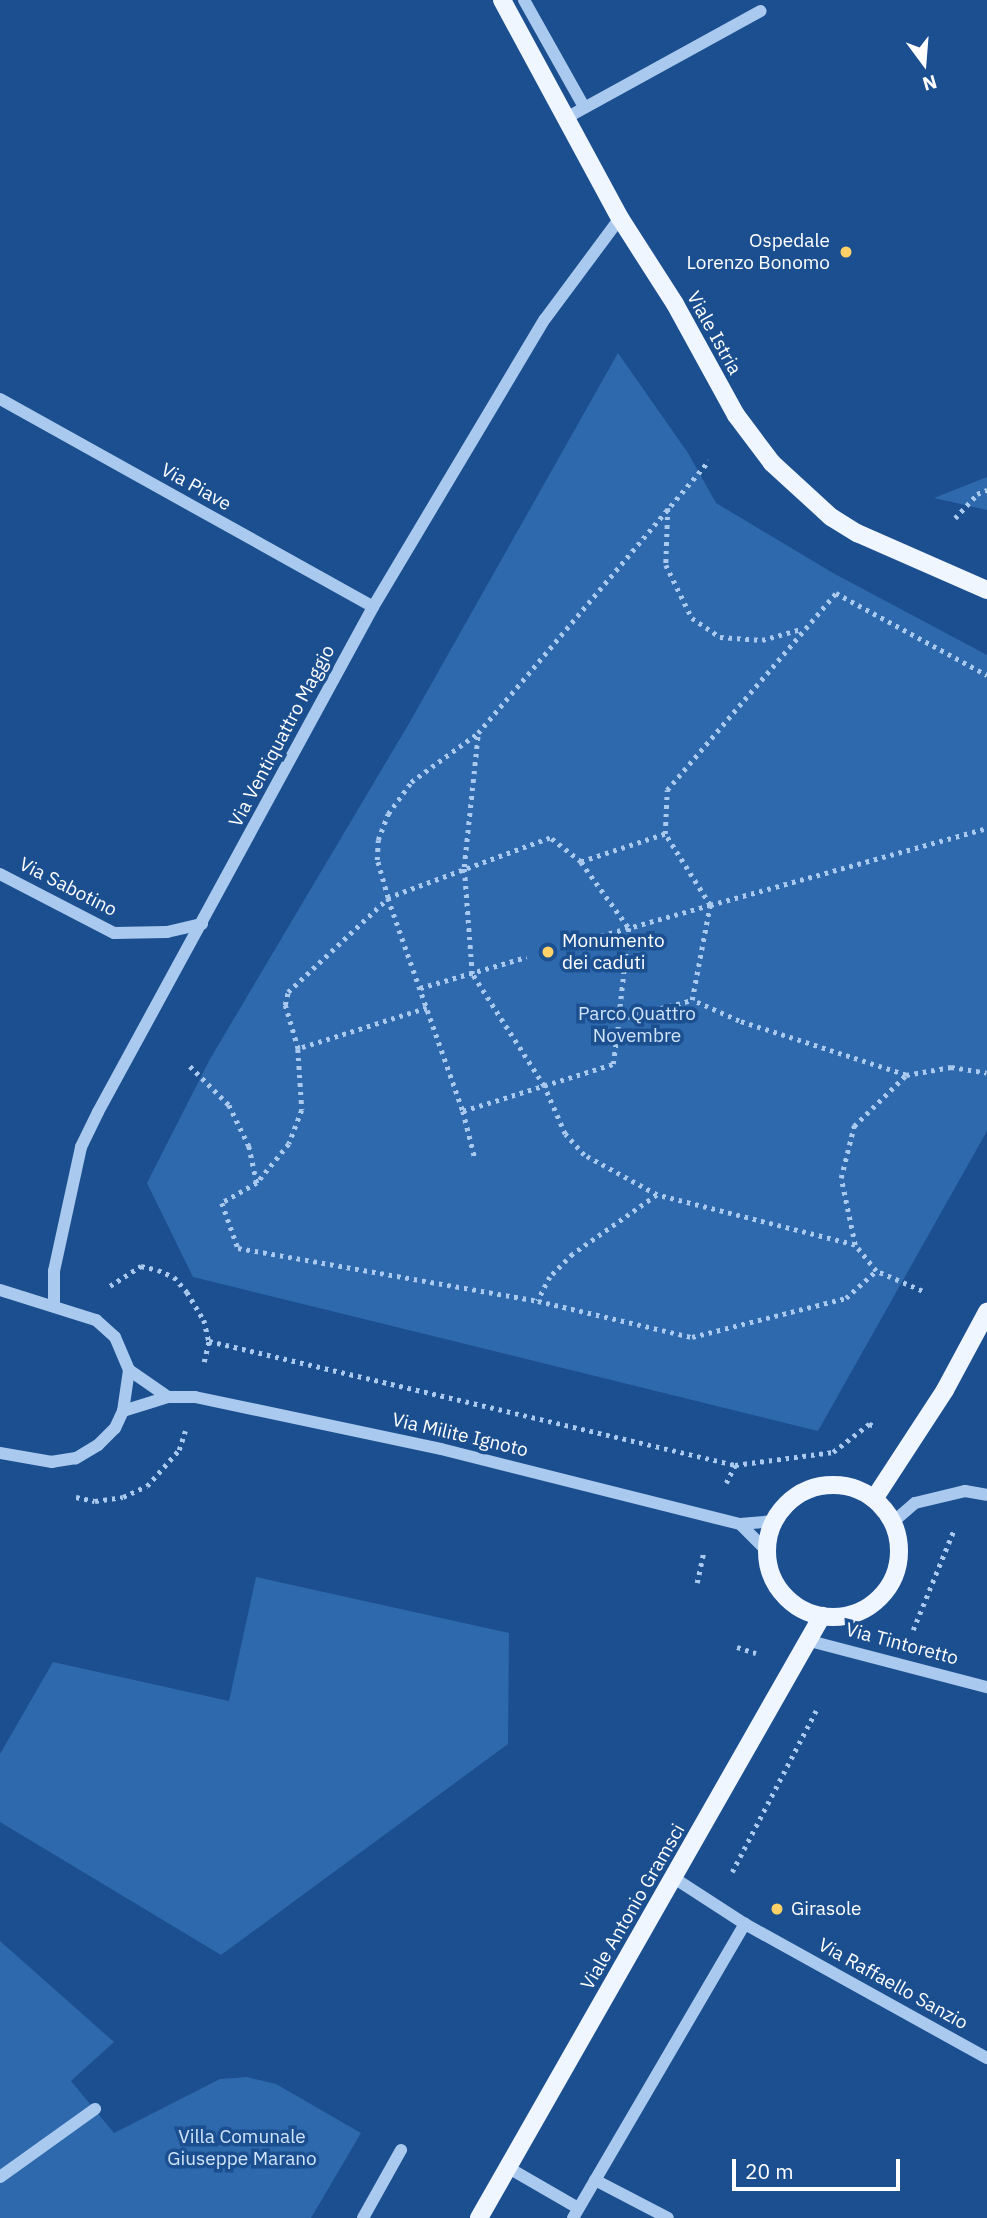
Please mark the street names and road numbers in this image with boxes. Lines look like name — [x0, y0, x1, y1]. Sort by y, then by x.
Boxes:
street label: Viale Istria — [682, 287, 746, 379]
street label: Via Piave — [157, 458, 235, 516]
street label: Via Ventiquattro Maggio — [224, 641, 340, 831]
street label: Via Sabotino — [15, 853, 121, 921]
street label: Via Milite Ignoto — [390, 1408, 530, 1462]
street label: Via Tintoretto — [843, 1618, 961, 1670]
street label: Viale Antonio Gramsci — [576, 1820, 690, 1994]
street label: Via Raffaello Sanzio — [814, 1933, 972, 2035]

